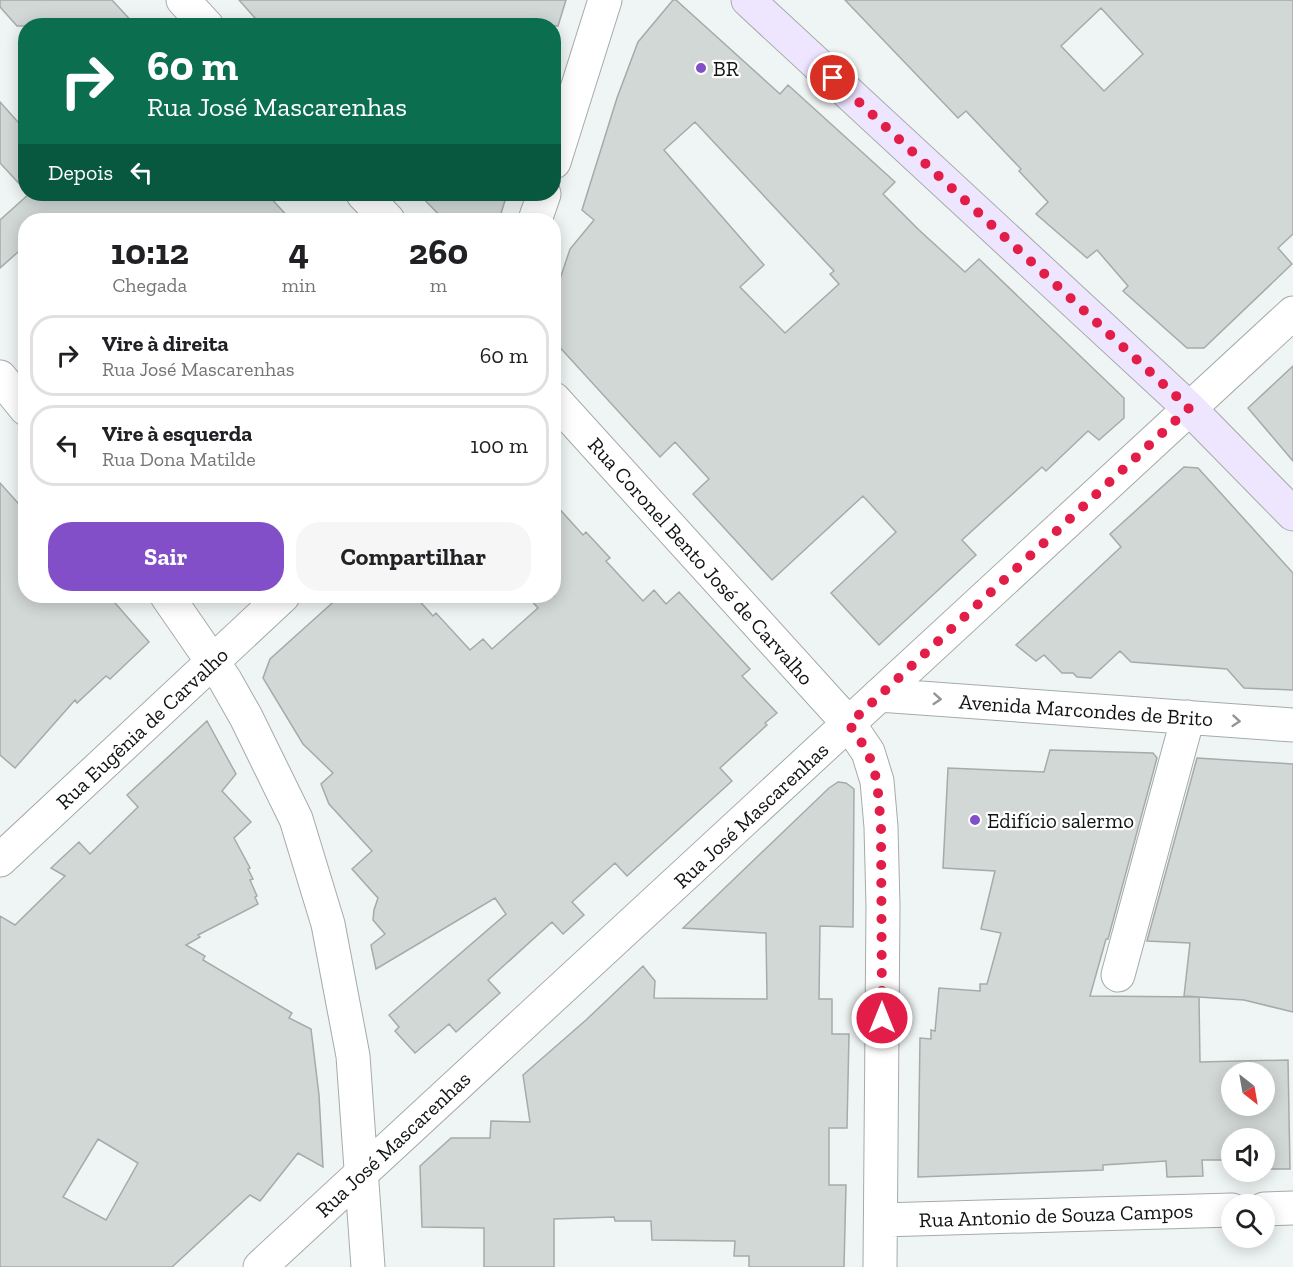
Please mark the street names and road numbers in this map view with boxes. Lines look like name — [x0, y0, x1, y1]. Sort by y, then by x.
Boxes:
street label: Rua Coronel Bento José de Carvalho — [583, 432, 819, 690]
street label: Rua Eugênia de Carvalho — [51, 642, 233, 814]
street label: Avenida Marcondes de Brito — [958, 689, 1214, 731]
street label: Rua José Mascarenhas — [669, 737, 833, 893]
street label: Rua José Mascarenhas — [311, 1066, 475, 1222]
street label: Rua Antonio de Souza Campos — [918, 1198, 1194, 1232]

